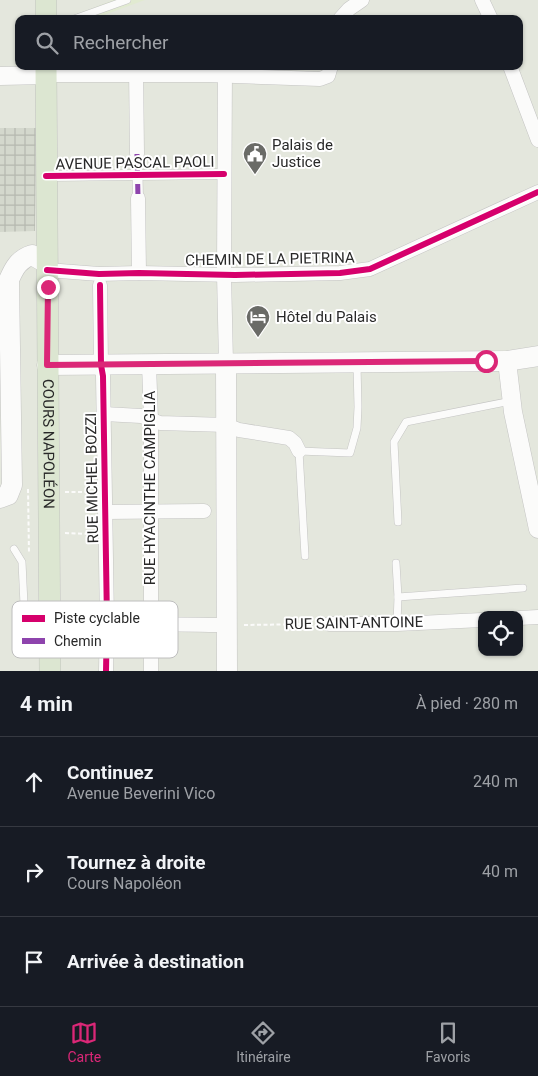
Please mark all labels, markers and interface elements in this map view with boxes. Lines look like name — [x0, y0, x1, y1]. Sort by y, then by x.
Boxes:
search box — [15, 15, 523, 70]
icon: search — [33, 29, 61, 57]
text: Rechercher — [73, 31, 168, 54]
place label: Palais de Justice — [272, 136, 333, 171]
public building icon: Palais de Justice — [242, 141, 268, 175]
street label: AVENUE PASCAL PAOLI — [55, 153, 215, 173]
street label: CHEMIN DE LA PIETRINA — [185, 249, 355, 269]
route end — [37, 276, 60, 299]
hotel icon: Hôtel du Palais — [245, 304, 271, 338]
place label: Hôtel du Palais — [276, 308, 377, 326]
route start — [475, 350, 498, 373]
street label: COURS NAPOLÉON — [39, 379, 58, 509]
street label: RUE HYACINTHE CAMPIGLIA — [141, 391, 159, 585]
street label: RUE MICHEL BOZZI — [82, 412, 102, 544]
legend — [12, 601, 178, 658]
text: Piste cyclable — [54, 610, 140, 626]
map controls — [478, 611, 523, 656]
button: locate — [478, 611, 523, 656]
street label: RUE SAINT-ANTOINE — [285, 613, 424, 633]
text: Chemin — [54, 633, 102, 649]
text: 4 min — [20, 692, 73, 716]
text: À pied · 280 m — [416, 694, 518, 713]
text: Continuez — [67, 761, 153, 784]
icon: ahead — [20, 768, 48, 796]
text: 240 m — [473, 772, 518, 791]
text: Avenue Beverini Vico — [67, 784, 215, 803]
text: Tournez à droite — [67, 851, 206, 874]
icon: right — [20, 858, 48, 886]
text: 40 m — [482, 862, 518, 881]
text: Cours Napoléon — [67, 874, 182, 893]
icon: arrive — [20, 948, 48, 976]
text: Arrivée à destination — [67, 950, 244, 973]
tab: Carte — [67, 1019, 101, 1065]
tab: Itinéraire — [236, 1019, 291, 1065]
tab: Favoris — [426, 1019, 471, 1065]

